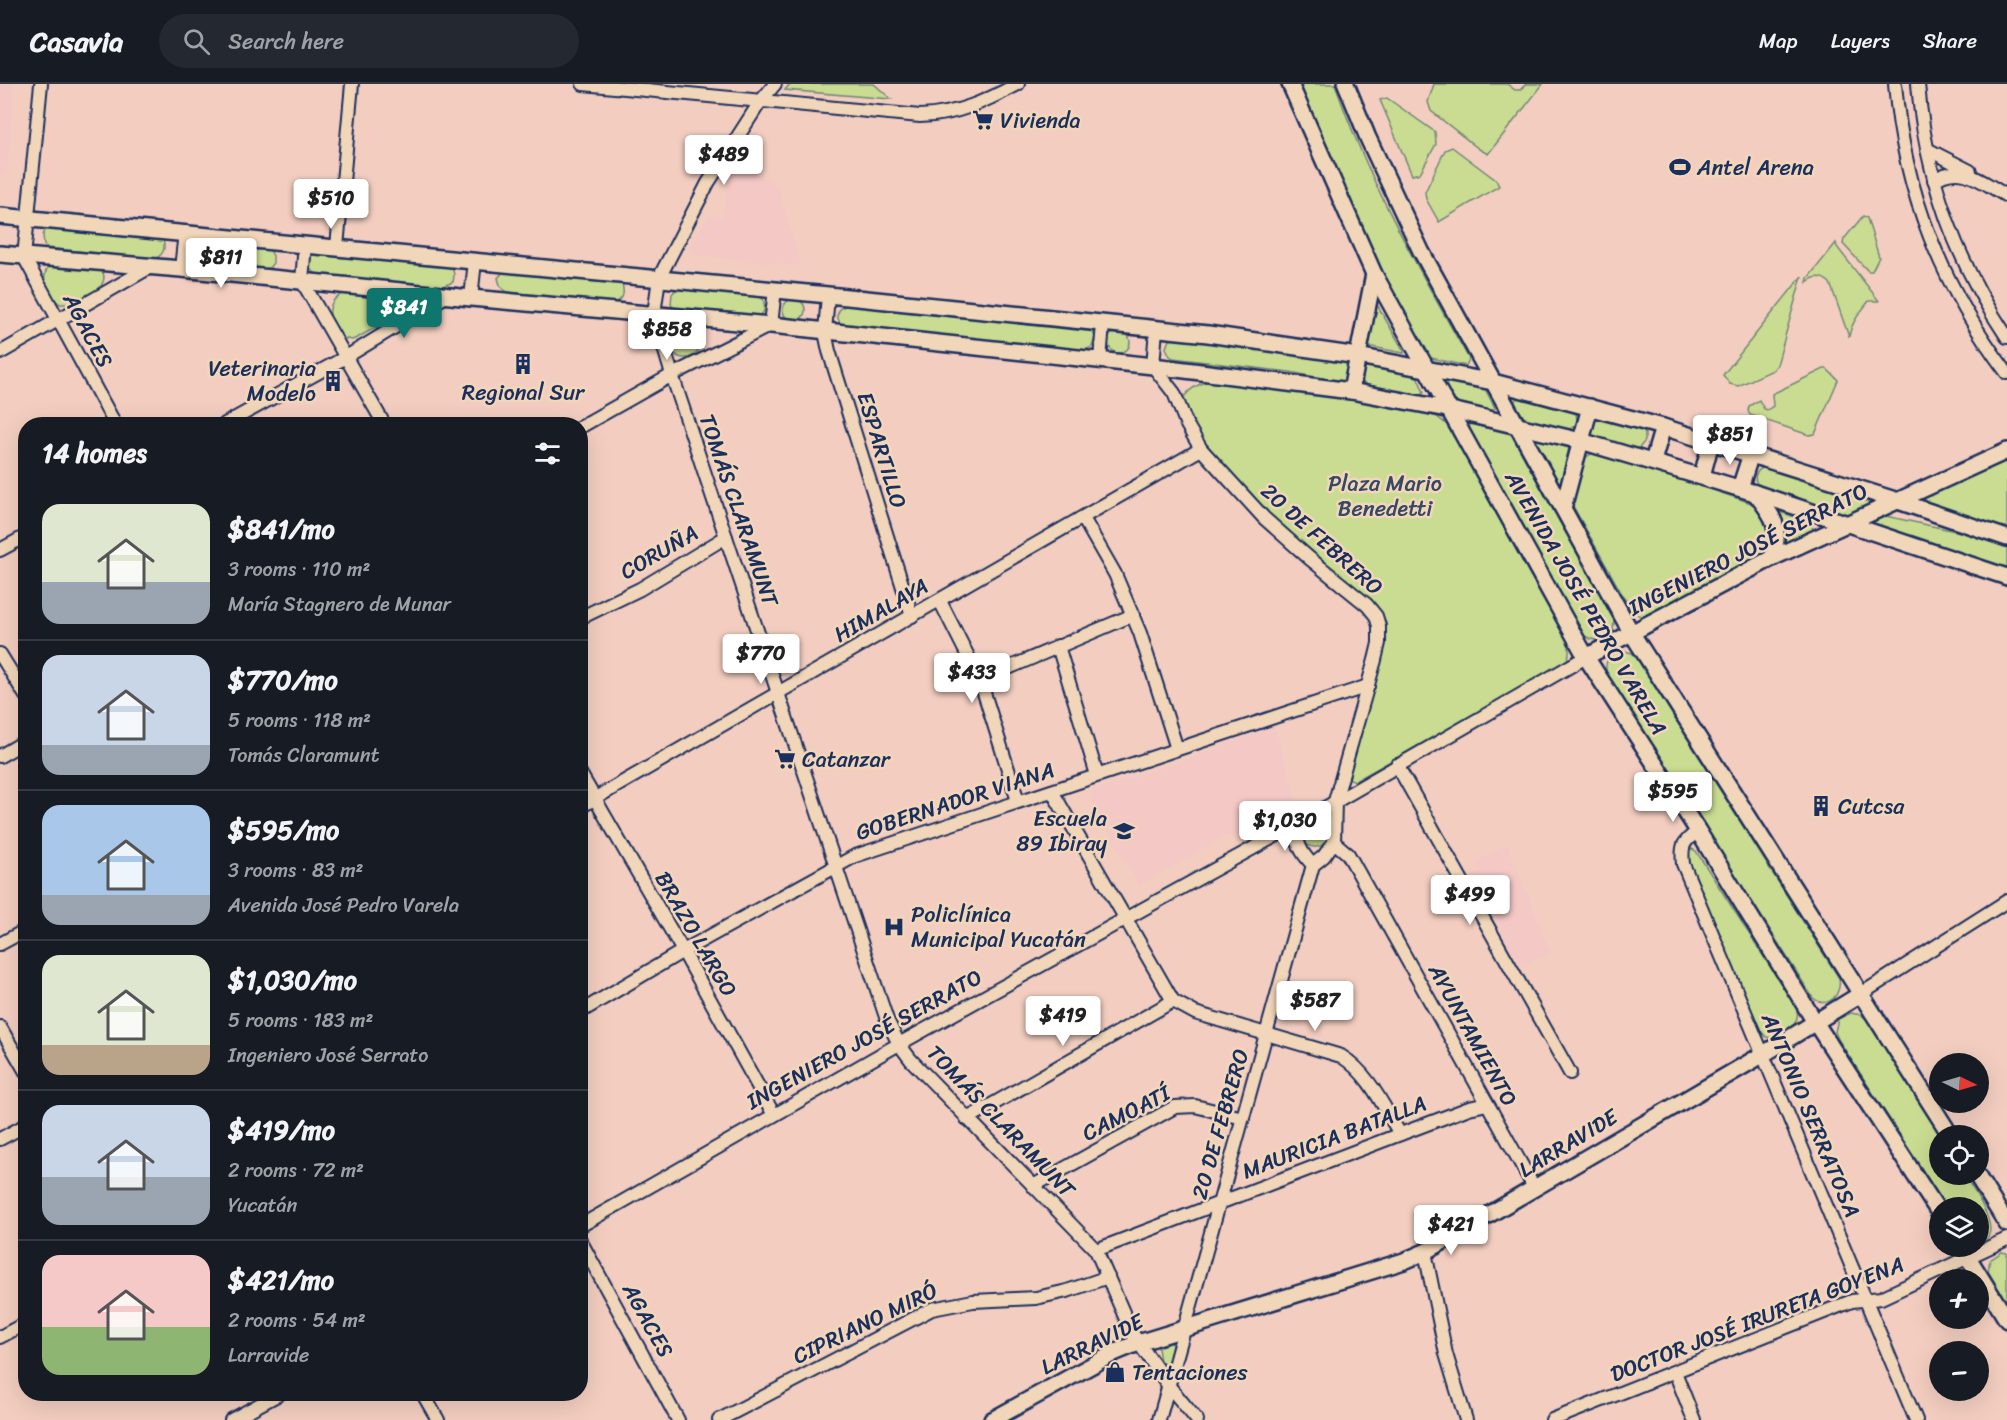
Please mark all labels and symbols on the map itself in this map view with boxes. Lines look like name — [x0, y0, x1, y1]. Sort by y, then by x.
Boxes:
place label: Vivienda — [1000, 101, 1081, 140]
supermarket icon: Vivienda — [971, 108, 995, 132]
pin: $489 — [688, 135, 760, 186]
place label: Antel Arena — [1696, 148, 1814, 187]
sports icon: Antel Arena — [1668, 155, 1692, 179]
pin: $510 — [295, 179, 367, 230]
pin: $811 — [185, 238, 257, 289]
street label: AGACES — [52, 285, 124, 375]
pin: $841 — [368, 288, 440, 339]
pin: $858 — [631, 310, 703, 361]
place label: Veterinaria Modelo — [208, 349, 316, 413]
building icon: Regional Sur — [511, 352, 535, 376]
building icon: Veterinaria Modelo — [321, 369, 345, 393]
place label: Regional Sur — [462, 373, 586, 412]
street label: ESPARTILLO — [846, 387, 918, 513]
street label: TOMÁS CLARAMUNT — [688, 409, 791, 612]
pin: $851 — [1694, 415, 1766, 466]
street label: AVENIDA JOSÉ PEDRO VARELA — [1494, 462, 1678, 743]
park label: Plaza Mario Benedetti — [1328, 464, 1442, 528]
street label: INGENIERO JOSÉ SERRATO — [1620, 471, 1875, 627]
street label: 20 DE FEBRERO — [1251, 473, 1393, 605]
street label: CORUÑA — [612, 514, 706, 590]
street label: HIMALAYA — [826, 567, 936, 653]
pin: $770 — [725, 634, 797, 685]
pin: $433 — [936, 653, 1008, 704]
place label: Catanzar — [802, 740, 892, 779]
supermarket icon: Catanzar — [773, 747, 797, 771]
street label: GOBERNADOR VIANA — [850, 750, 1060, 852]
pin: $595 — [1637, 772, 1709, 823]
place label: Cutcsa — [1838, 787, 1905, 826]
building icon: Cutcsa — [1809, 794, 1833, 818]
place label: Escuela 89 Ibiray — [1016, 799, 1108, 863]
pin: $1,030 — [1236, 801, 1334, 852]
school or university icon: Escuela 89 Ibiray — [1112, 819, 1136, 843]
street label: BRAZO LARGO — [644, 864, 748, 1004]
pin: $499 — [1434, 875, 1506, 926]
place label: Policlínica Municipal Yucatán — [911, 895, 1086, 959]
hospital icon: Policlínica Municipal Yucatán — [882, 915, 906, 939]
street label: AYUNTAMIENTO — [1417, 955, 1528, 1114]
street label: INGENIERO JOSÉ SERRATO — [738, 958, 989, 1121]
pin: $587 — [1279, 981, 1351, 1032]
pin: $419 — [1027, 996, 1099, 1047]
street label: ANTONIO SERRATOSA — [1750, 1006, 1872, 1224]
street label: TOMÁS CLARAMUNT — [917, 1035, 1086, 1208]
street label: 20 DE FEBRERO — [1180, 1044, 1260, 1204]
north arrow — [1929, 1053, 1989, 1113]
street label: CAMOATÍ — [1075, 1073, 1178, 1152]
street label: MAURICIA BATALLA — [1236, 1084, 1432, 1190]
street label: LARRAVIDE — [1511, 1097, 1627, 1188]
pin: $421 — [1415, 1205, 1487, 1256]
street label: DOCTOR JOSÉ IRURETA GOYENA — [1604, 1245, 1910, 1393]
street label: CIPRIANO MIRÓ — [786, 1271, 944, 1375]
street label: AGACES — [611, 1275, 685, 1365]
street label: LARRAVIDE — [1034, 1301, 1152, 1386]
place label: Tentaciones — [1132, 1353, 1248, 1392]
shop icon: Tentaciones — [1103, 1360, 1127, 1384]

